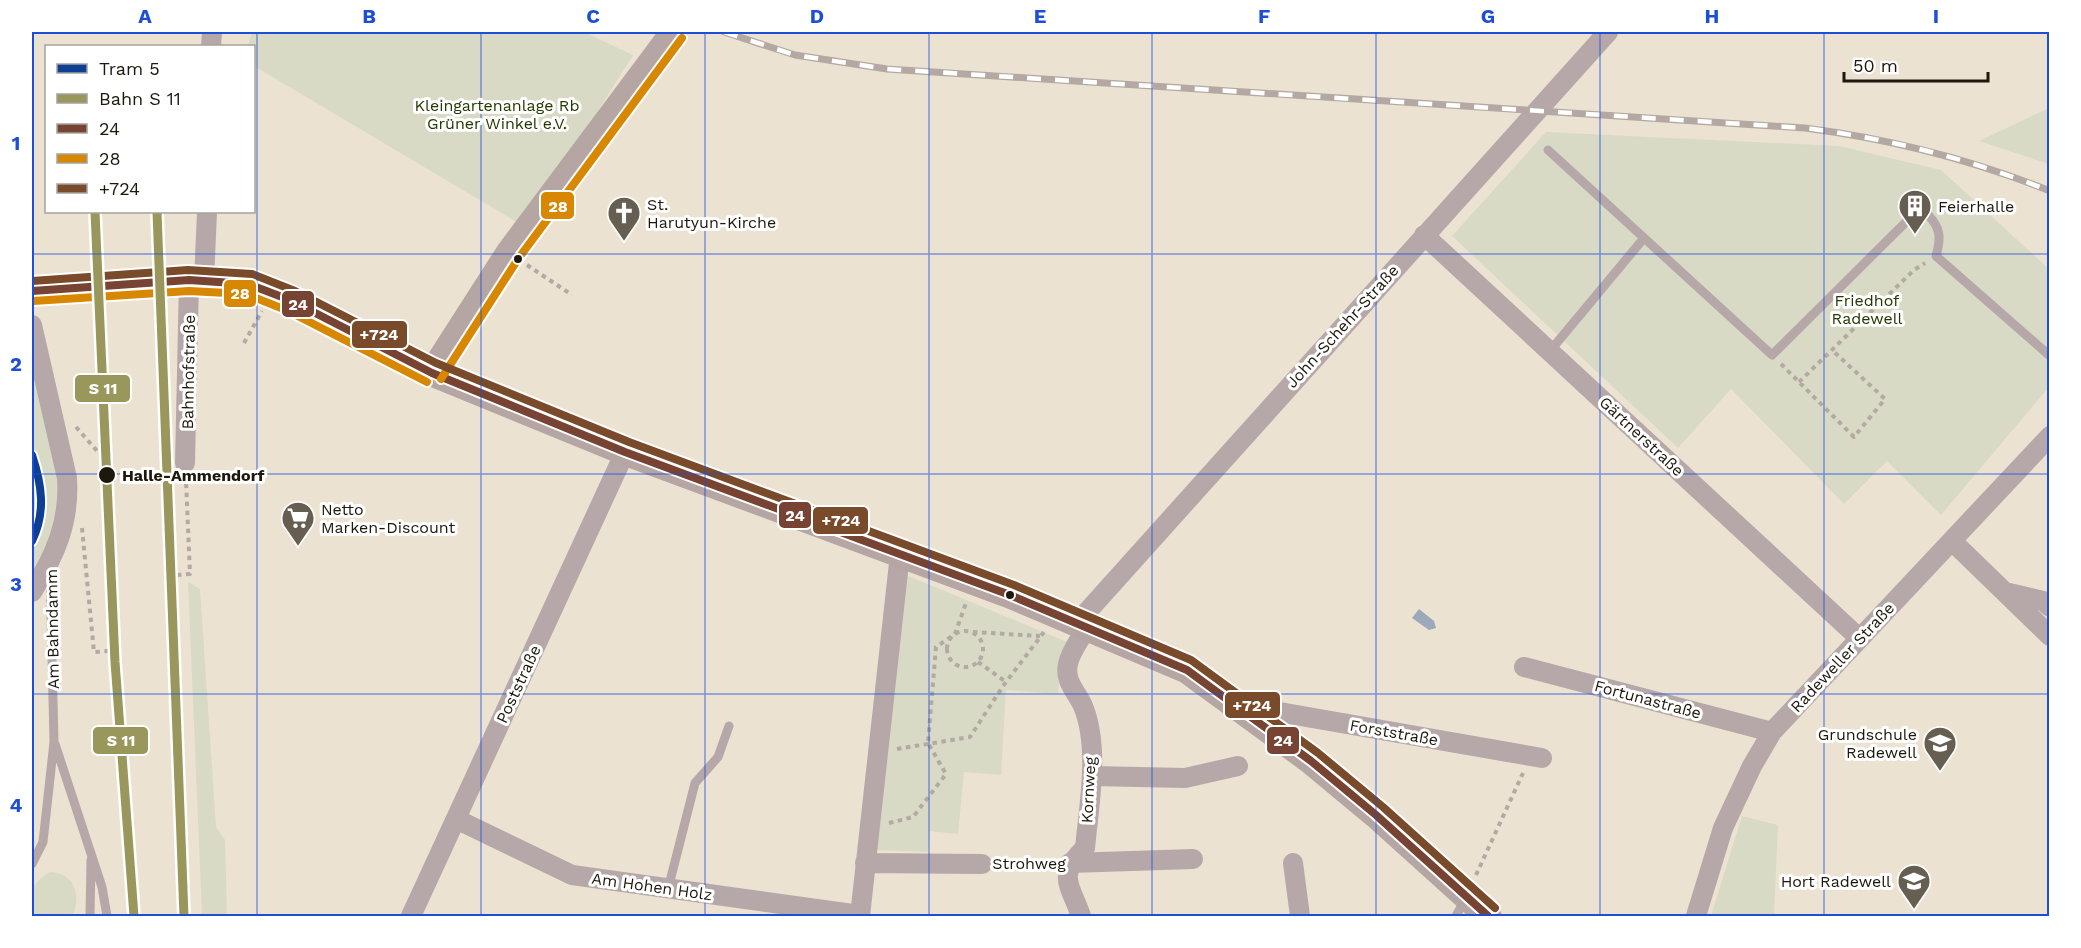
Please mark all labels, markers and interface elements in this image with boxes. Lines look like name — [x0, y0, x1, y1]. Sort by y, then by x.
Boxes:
text: A — [138, 4, 152, 28]
text: B — [362, 4, 376, 28]
text: C — [586, 4, 600, 28]
text: D — [810, 4, 824, 28]
text: E — [1034, 4, 1046, 28]
text: F — [1258, 4, 1270, 28]
text: G — [1481, 4, 1495, 28]
text: H — [1705, 4, 1719, 28]
text: I — [1933, 4, 1939, 28]
legend — [45, 45, 255, 213]
scale bar — [1844, 45, 1988, 83]
text: 50 m — [1853, 55, 1898, 76]
text: Tram 5 — [99, 58, 160, 79]
text: Bahn S 11 — [99, 88, 181, 109]
park label: Kleingartenanlage Rb Grüner Winkel e.V. — [415, 96, 579, 133]
text: 24 — [99, 118, 120, 139]
text: 1 — [12, 131, 20, 155]
text: 28 — [99, 148, 121, 169]
text: +724 — [99, 178, 140, 199]
building icon: Feierhalle — [1897, 188, 1933, 235]
line badge: 28 — [540, 191, 575, 220]
church icon: St. Harutyun-Kirche — [606, 195, 642, 242]
place label: St. Harutyun-Kirche — [647, 195, 776, 232]
text: 28 — [548, 197, 568, 216]
place label: Feierhalle — [1938, 197, 2014, 216]
unlabelled marker — [512, 253, 524, 265]
street label: John-Schehr-Straße — [1282, 261, 1403, 392]
line badge: 28 — [223, 279, 257, 308]
text: 28 — [230, 284, 250, 303]
line badge: 24 — [281, 290, 315, 318]
park label: Friedhof Radewell — [1832, 291, 1903, 328]
text: 24 — [288, 295, 308, 314]
street label: Bahnhofstraße — [178, 315, 199, 429]
line badge: +724 — [351, 320, 408, 349]
text: +724 — [360, 325, 398, 344]
text: 2 — [10, 352, 22, 376]
line badge: S 11 — [74, 374, 131, 403]
text: S 11 — [89, 379, 117, 398]
street label: Gärtnerstraße — [1596, 392, 1688, 480]
marker: Halle-Ammendorf — [97, 465, 117, 485]
place label: Halle-Ammendorf — [122, 466, 265, 485]
supermarket icon: Netto Marken-Discount — [280, 500, 316, 547]
place label: Netto Marken-Discount — [321, 500, 456, 537]
line badge: 24 — [778, 501, 812, 529]
text: 24 — [785, 506, 805, 525]
line badge: +724 — [812, 506, 869, 535]
text: +724 — [822, 511, 860, 530]
street label: Am Bahndamm — [42, 569, 63, 689]
text: 3 — [10, 572, 22, 596]
unlabelled marker — [1004, 589, 1016, 601]
street label: Radeweller Straße — [1787, 599, 1898, 716]
street label: Poststraße — [492, 642, 545, 726]
street label: Fortunastraße — [1592, 676, 1703, 723]
line badge: +724 — [1224, 691, 1281, 719]
text: +724 — [1233, 696, 1271, 715]
street label: Forststraße — [1348, 715, 1440, 750]
place label: Grundschule Radewell — [1818, 725, 1917, 762]
school or university icon: Grundschule Radewell — [1922, 725, 1958, 772]
line badge: S 11 — [92, 726, 149, 755]
line badge: 24 — [1266, 726, 1300, 755]
text: S 11 — [107, 731, 135, 750]
text: 24 — [1273, 731, 1293, 750]
street label: Kornweg — [1077, 756, 1100, 824]
text: 4 — [10, 793, 23, 817]
street label: Strohweg — [992, 854, 1066, 873]
school or university icon: Hort Radewell — [1896, 863, 1932, 910]
street label: Am Hohen Holz — [590, 869, 713, 904]
place label: Hort Radewell — [1781, 872, 1891, 891]

